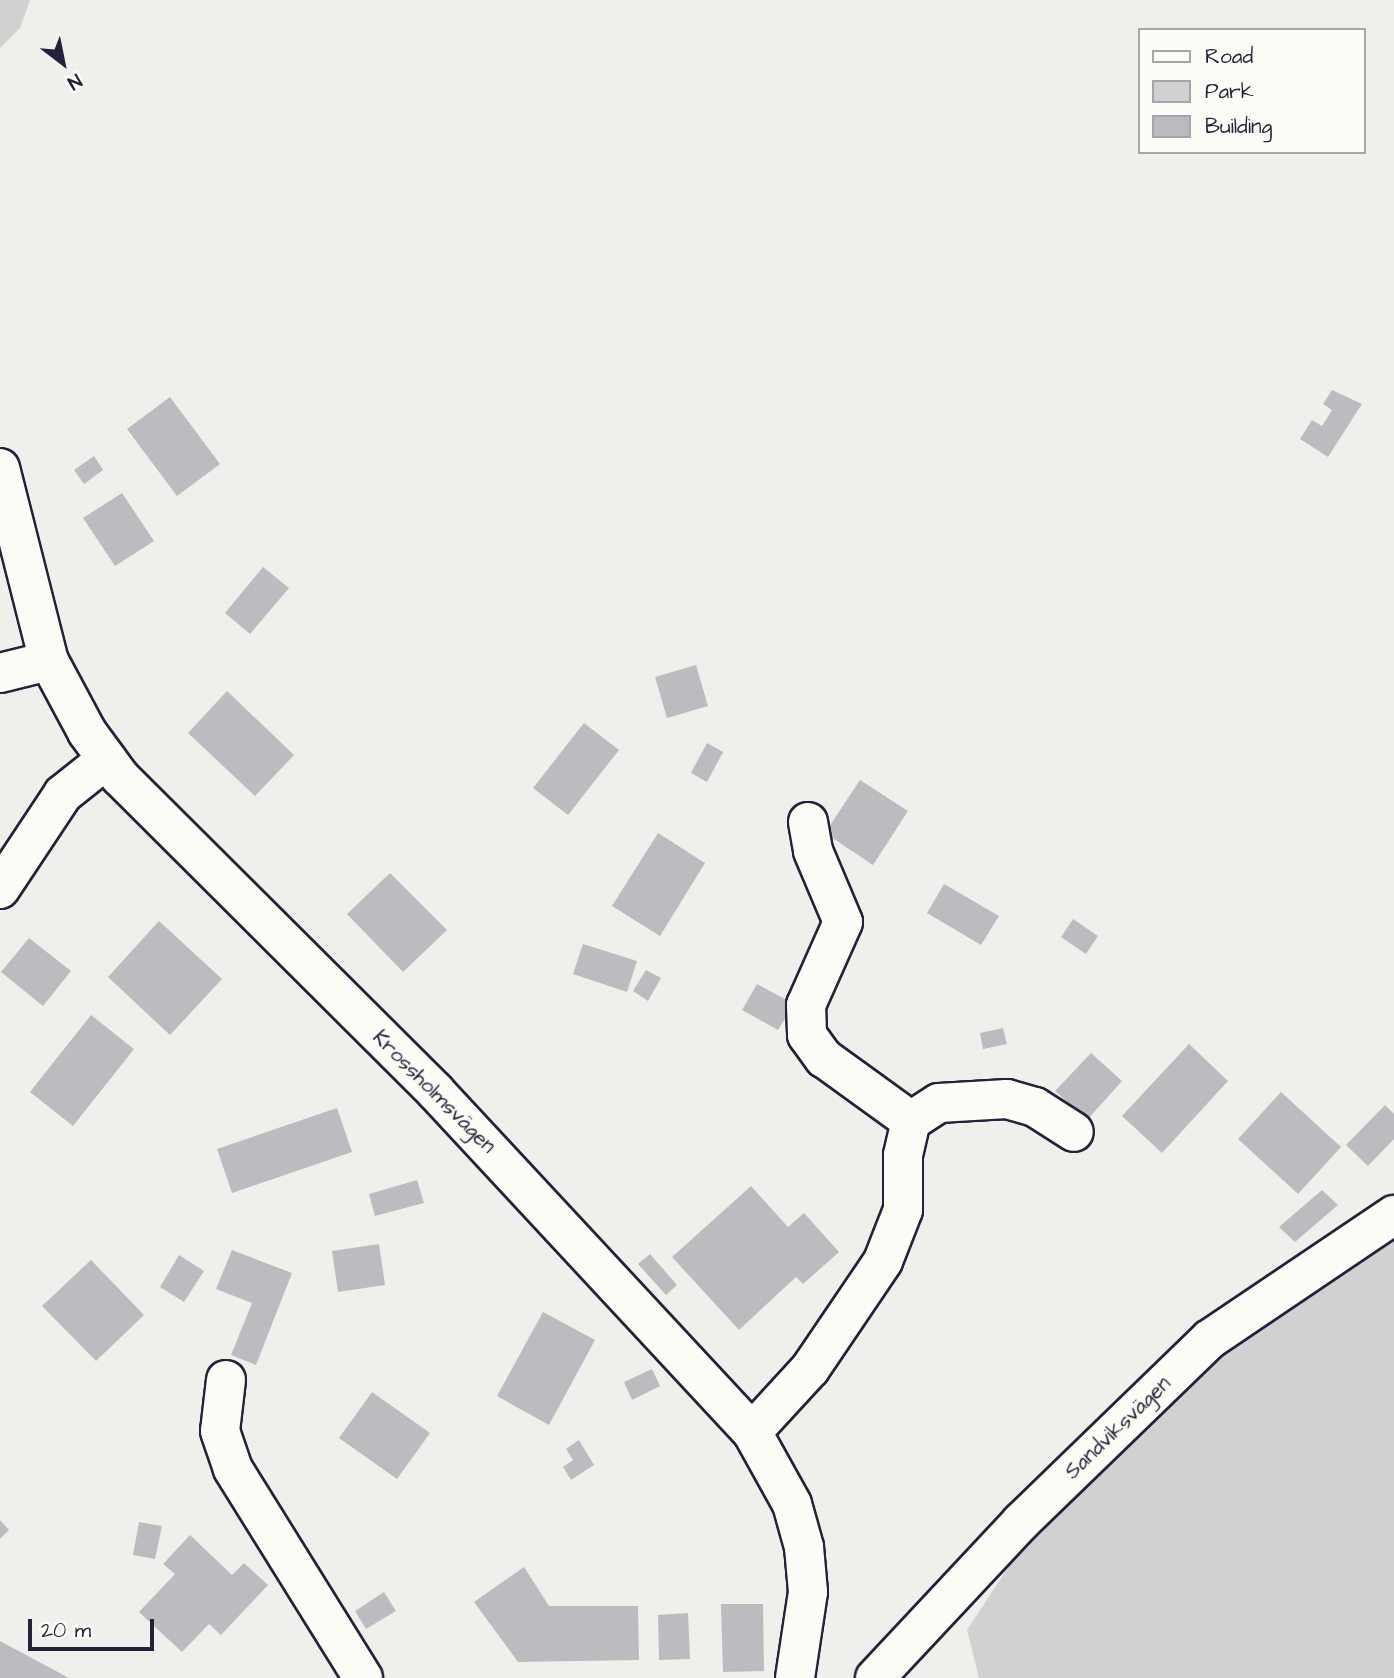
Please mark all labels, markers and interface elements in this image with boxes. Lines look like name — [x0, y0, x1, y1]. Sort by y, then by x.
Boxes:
north arrow — [28, 28, 98, 98]
legend — [1138, 28, 1366, 154]
text: Road — [1205, 42, 1253, 71]
text: N — [62, 67, 87, 96]
text: Park — [1205, 77, 1254, 106]
text: Building — [1205, 112, 1272, 141]
street label: Krossholmsvägen — [367, 1025, 501, 1159]
street label: Sandviksvägen — [1060, 1371, 1176, 1485]
scale bar — [32, 1604, 158, 1648]
text: 20 m — [41, 1616, 91, 1645]

